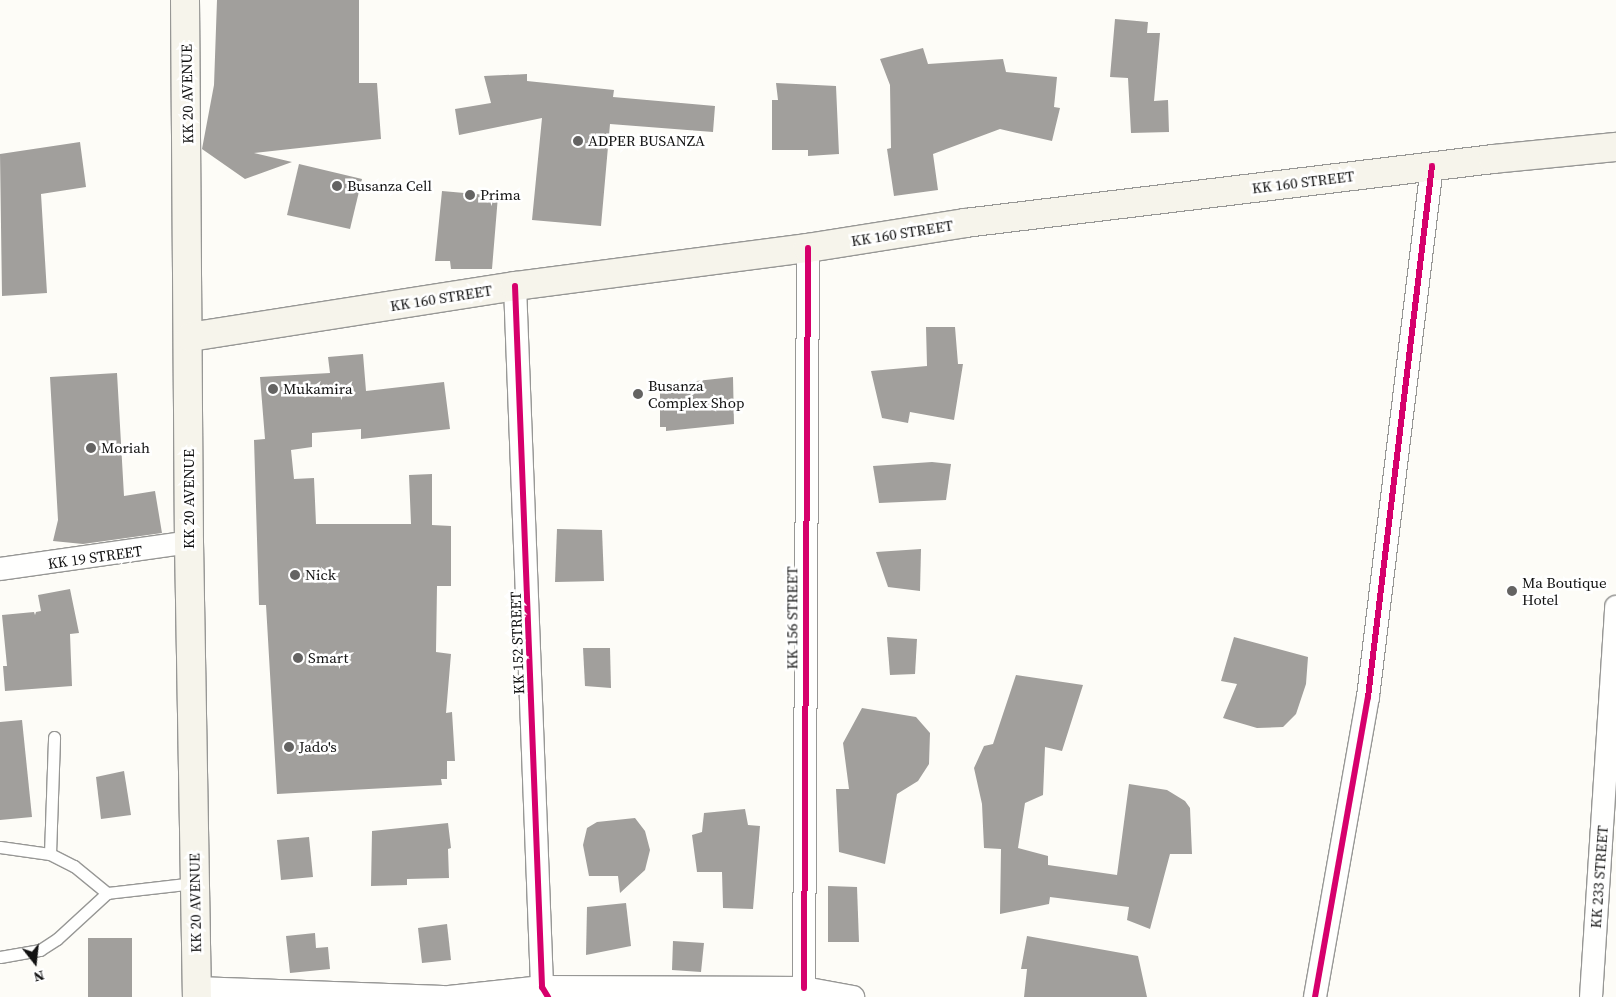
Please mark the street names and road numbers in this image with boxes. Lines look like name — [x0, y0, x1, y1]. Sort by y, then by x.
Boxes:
street label: KK 20 AVENUE — [177, 44, 197, 144]
street label: KK 160 STREET — [1251, 167, 1355, 197]
street label: KK 160 STREET — [850, 216, 954, 250]
street label: KK 160 STREET — [389, 281, 493, 315]
street label: KK 20 AVENUE — [180, 449, 198, 549]
street label: KK 19 STREET — [46, 541, 144, 573]
street label: KK 156 STREET — [783, 566, 801, 670]
street label: KK 152 STREET — [506, 591, 528, 695]
street label: KK 233 STREET — [1586, 825, 1612, 929]
street label: KK 20 AVENUE — [185, 853, 205, 953]

